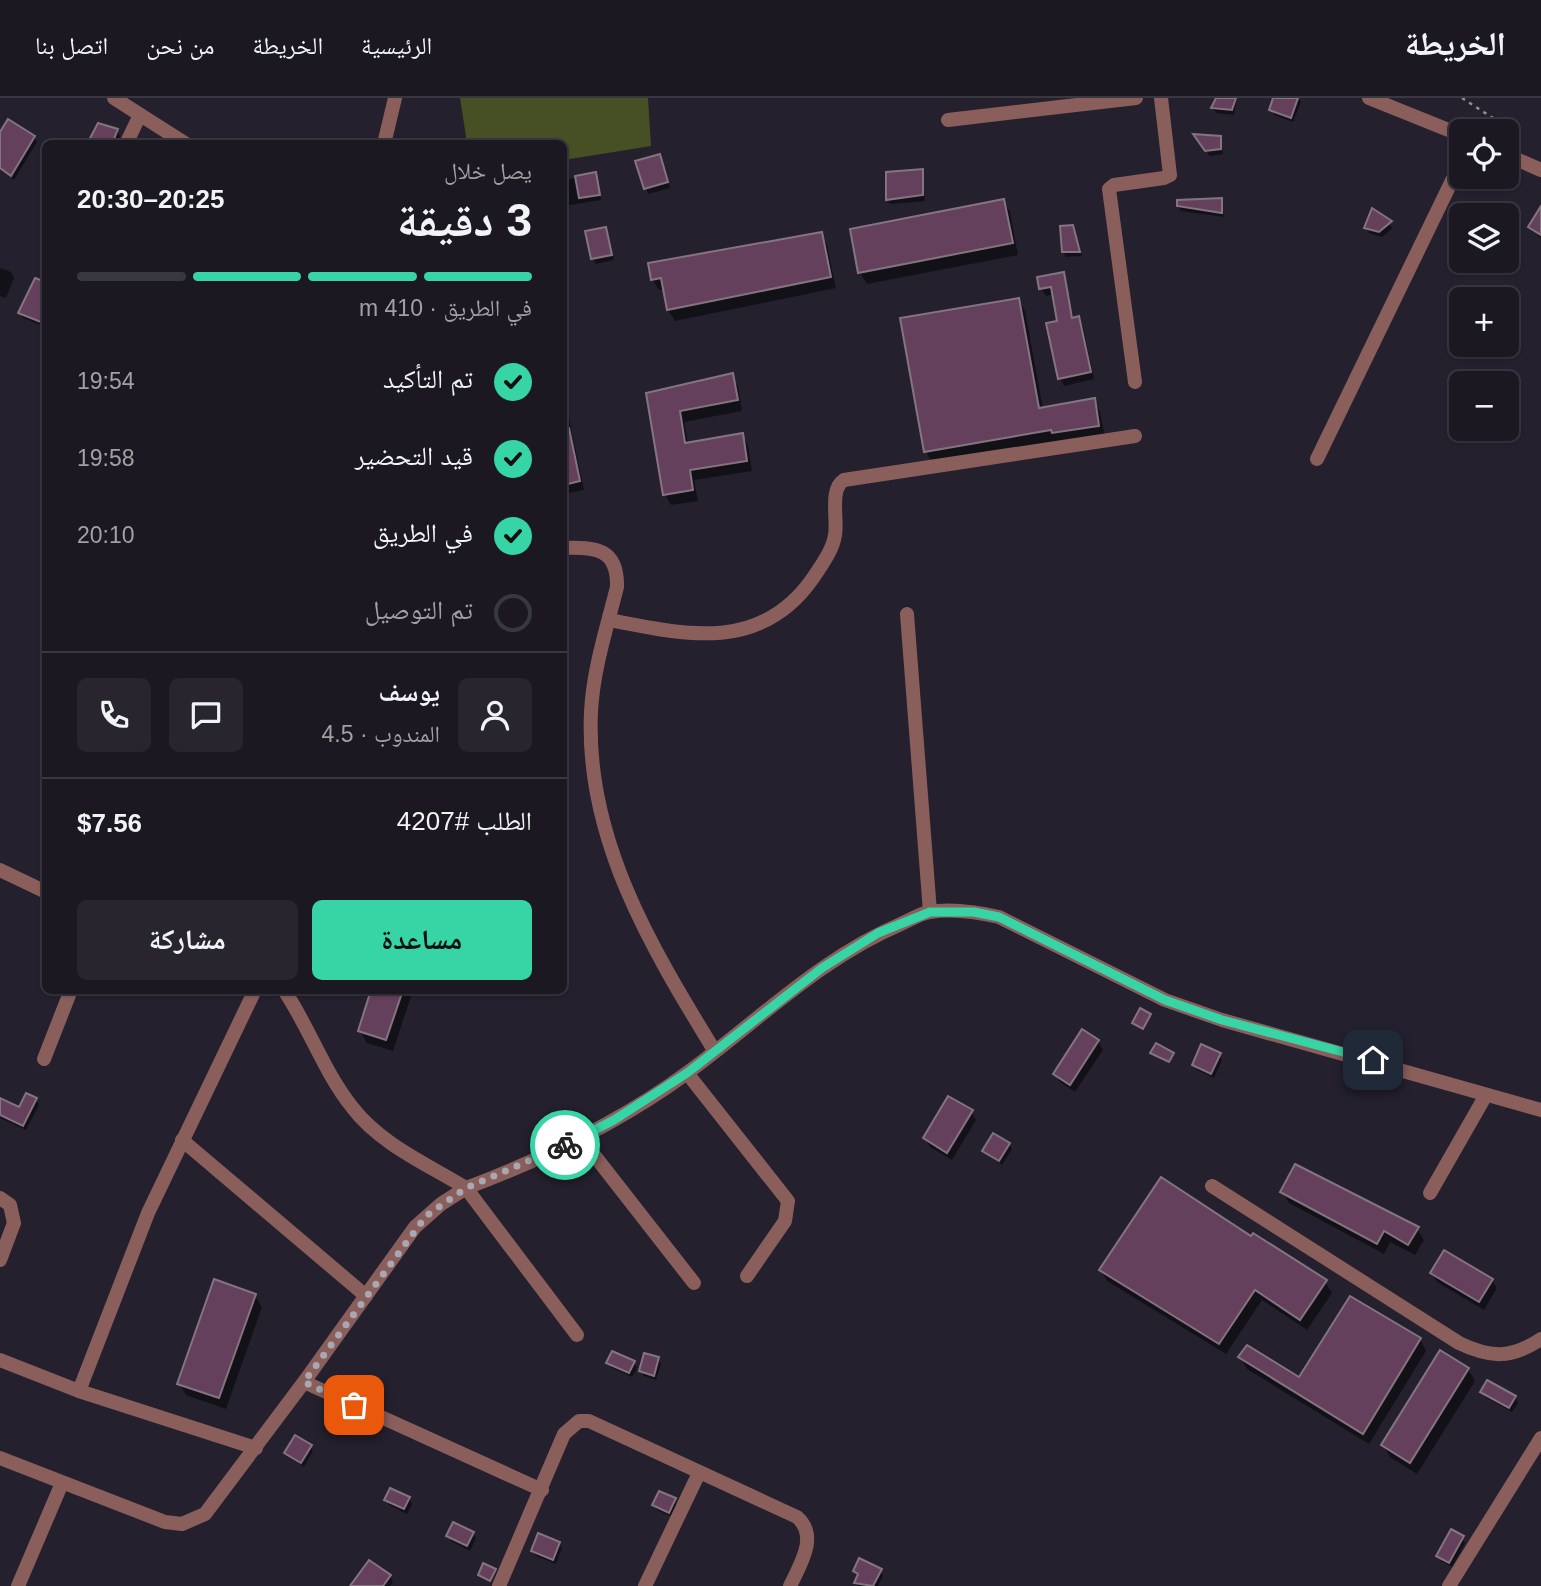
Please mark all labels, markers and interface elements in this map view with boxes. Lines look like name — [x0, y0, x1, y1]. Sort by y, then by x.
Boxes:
text: الخريطة — [1405, 25, 1506, 62]
text: اتصل بنا — [35, 32, 108, 59]
text: من نحن — [146, 32, 214, 59]
text: الخريطة — [252, 32, 323, 59]
text: الرئيسية — [361, 32, 432, 59]
map controls — [1449, 119, 1519, 441]
button: locate — [1449, 119, 1519, 189]
text: يصل خلال — [444, 158, 532, 184]
text: 20:25–20:30 — [77, 184, 224, 214]
text: 3 دقيقة — [397, 194, 532, 246]
button: layers — [1449, 203, 1519, 273]
button: + — [1449, 287, 1519, 357]
text: في الطريق · 410 m — [359, 295, 532, 321]
icon: check — [494, 363, 532, 401]
text: تم التأكيد — [383, 364, 473, 394]
text: 19:54 — [77, 368, 135, 394]
button: − — [1449, 371, 1519, 441]
icon: check — [494, 440, 532, 478]
text: قيد التحضير — [355, 441, 473, 471]
text: 19:58 — [77, 445, 135, 471]
icon: check — [494, 517, 532, 555]
text: في الطريق — [373, 518, 473, 548]
text: 20:10 — [77, 522, 135, 548]
text: تم التوصيل — [365, 595, 473, 625]
text: يوسف — [379, 677, 440, 707]
button: phone — [77, 678, 151, 752]
button: chat — [169, 678, 243, 752]
button: person — [458, 678, 532, 752]
text: المندوب · 4.5 — [322, 721, 440, 747]
text: الطلب #4207 — [397, 806, 532, 836]
text: $7.56 — [77, 808, 142, 838]
button: مشاركة — [77, 900, 298, 980]
button: مساعدة — [312, 900, 532, 980]
pin — [1343, 1030, 1403, 1090]
icon: home — [1354, 1041, 1392, 1079]
courier — [530, 1110, 600, 1180]
icon: bike — [546, 1126, 584, 1164]
pin — [324, 1375, 384, 1435]
icon: bag — [335, 1386, 373, 1424]

